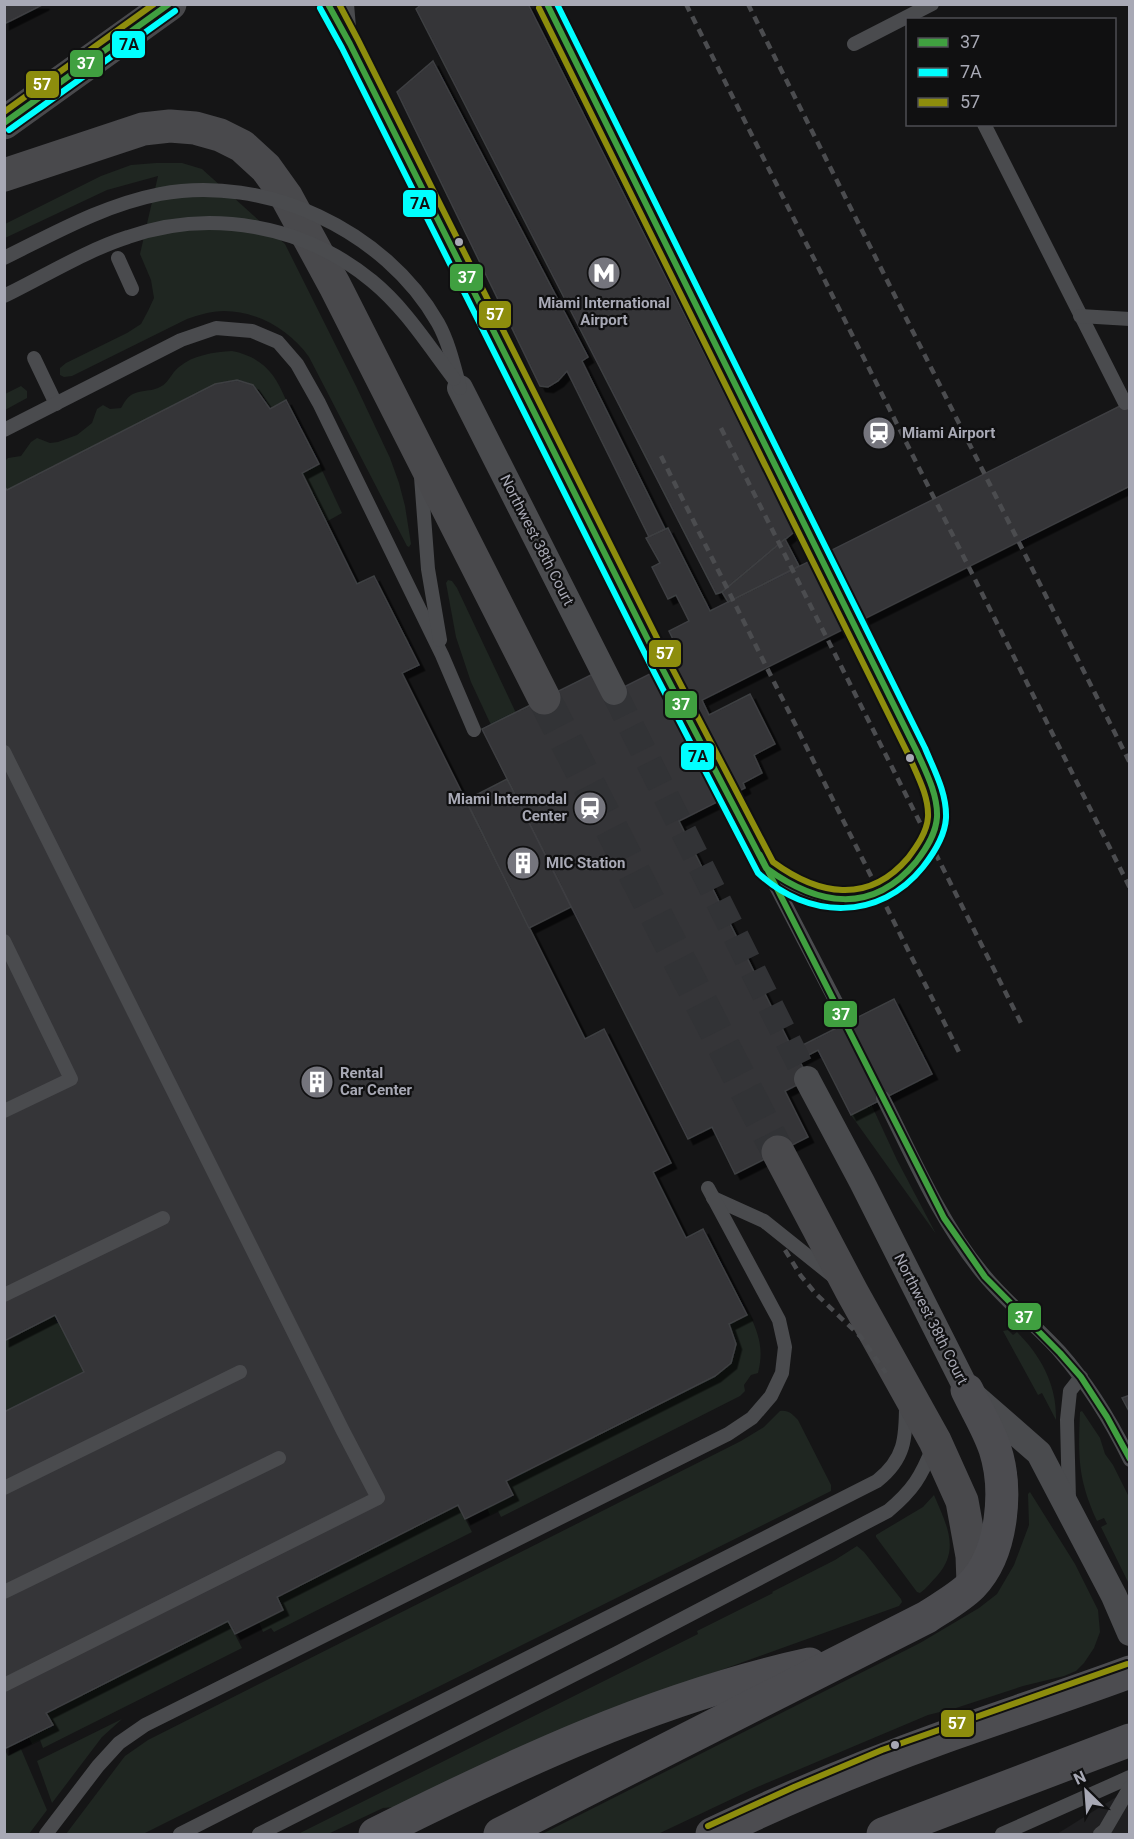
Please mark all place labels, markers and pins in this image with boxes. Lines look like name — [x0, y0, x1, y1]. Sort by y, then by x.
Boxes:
unlabelled marker — [453, 236, 465, 248]
metro station icon: Miami International Airport — [586, 255, 622, 291]
place label: Miami International Airport — [538, 294, 670, 329]
station icon: Miami Airport — [861, 415, 897, 451]
place label: Miami Airport — [902, 424, 995, 442]
unlabelled marker — [904, 752, 916, 764]
place label: Miami Intermodal Center — [448, 790, 567, 825]
station icon: Miami Intermodal Center — [572, 790, 608, 826]
building icon: MIC Station — [505, 845, 541, 881]
place label: MIC Station — [546, 854, 625, 872]
building icon: Rental Car Center — [299, 1064, 335, 1100]
place label: Rental Car Center — [340, 1064, 413, 1099]
unlabelled marker — [889, 1739, 901, 1751]

